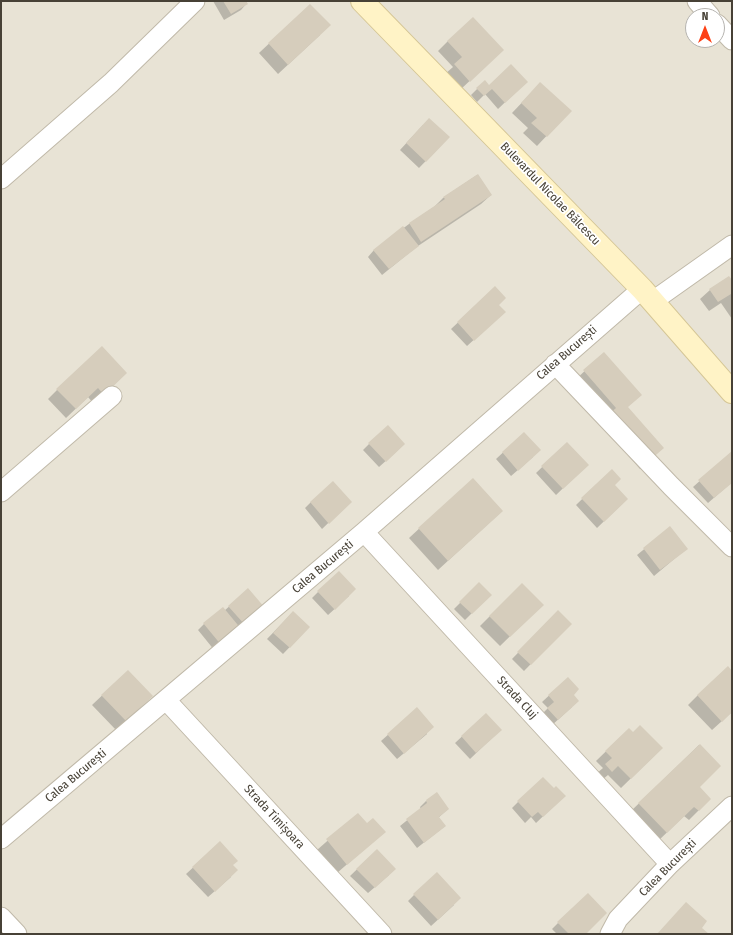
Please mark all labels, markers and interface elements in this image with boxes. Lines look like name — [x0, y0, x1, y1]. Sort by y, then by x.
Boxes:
north arrow — [685, 8, 725, 48]
text: N — [702, 10, 708, 23]
street label: Bulevardul Nicolae Bălcescu — [497, 140, 603, 248]
street label: Calea București — [534, 323, 600, 383]
street label: Calea București — [290, 537, 356, 597]
street label: Strada Cluj — [494, 674, 540, 722]
street label: Calea București — [43, 746, 109, 806]
street label: Strada Timișoara — [241, 782, 307, 852]
street label: Calea București — [636, 836, 700, 900]

